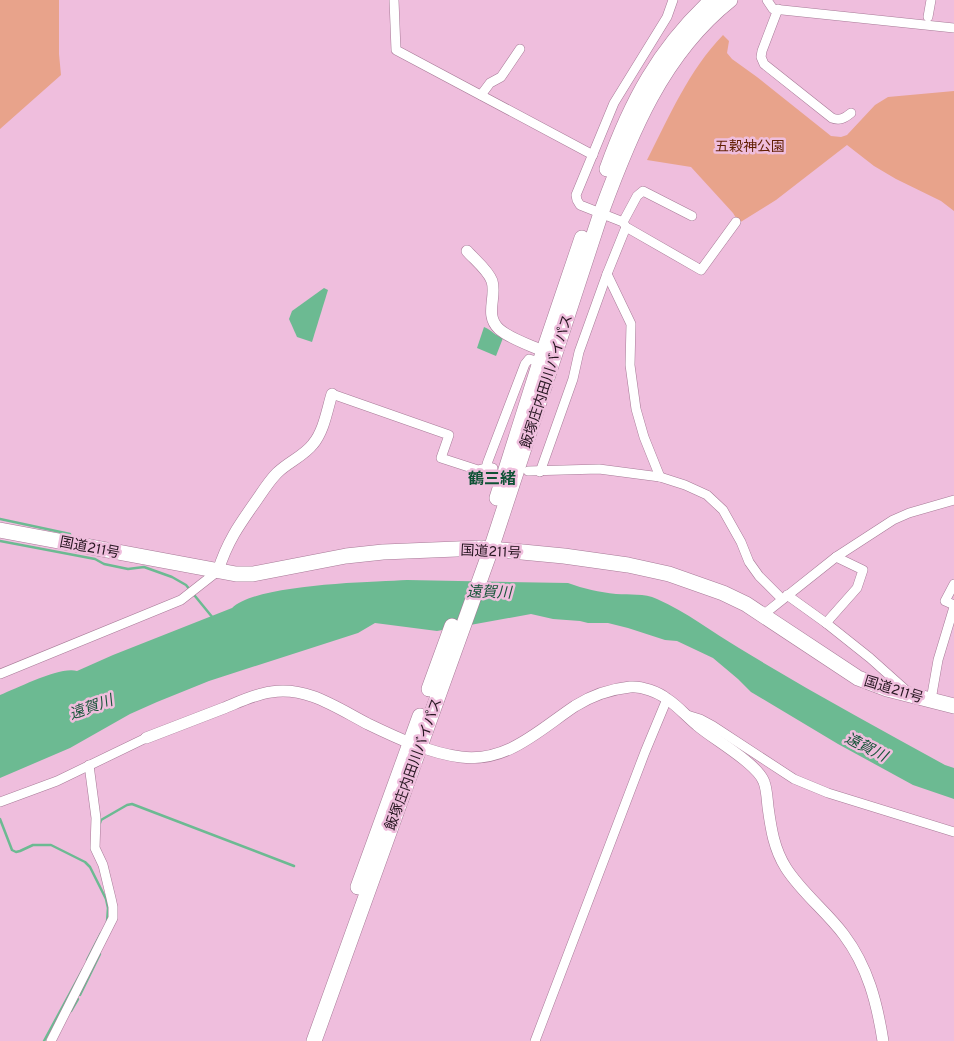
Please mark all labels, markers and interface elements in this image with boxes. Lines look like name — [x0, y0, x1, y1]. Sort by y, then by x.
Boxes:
park label: 五穀神公園 — [715, 139, 785, 156]
street label: 飯塚庄内田川バイパス — [518, 312, 577, 451]
district label: 鶴三緒 — [468, 470, 516, 490]
street label: 国道211号 — [58, 534, 121, 563]
street label: 国道211号 — [460, 542, 522, 563]
water label: 遠賀川 — [466, 584, 514, 603]
street label: 国道211号 — [862, 673, 925, 707]
water label: 遠賀川 — [67, 691, 118, 725]
street label: 飯塚庄内田川バイパス — [383, 696, 446, 833]
water label: 遠賀川 — [841, 730, 891, 768]

